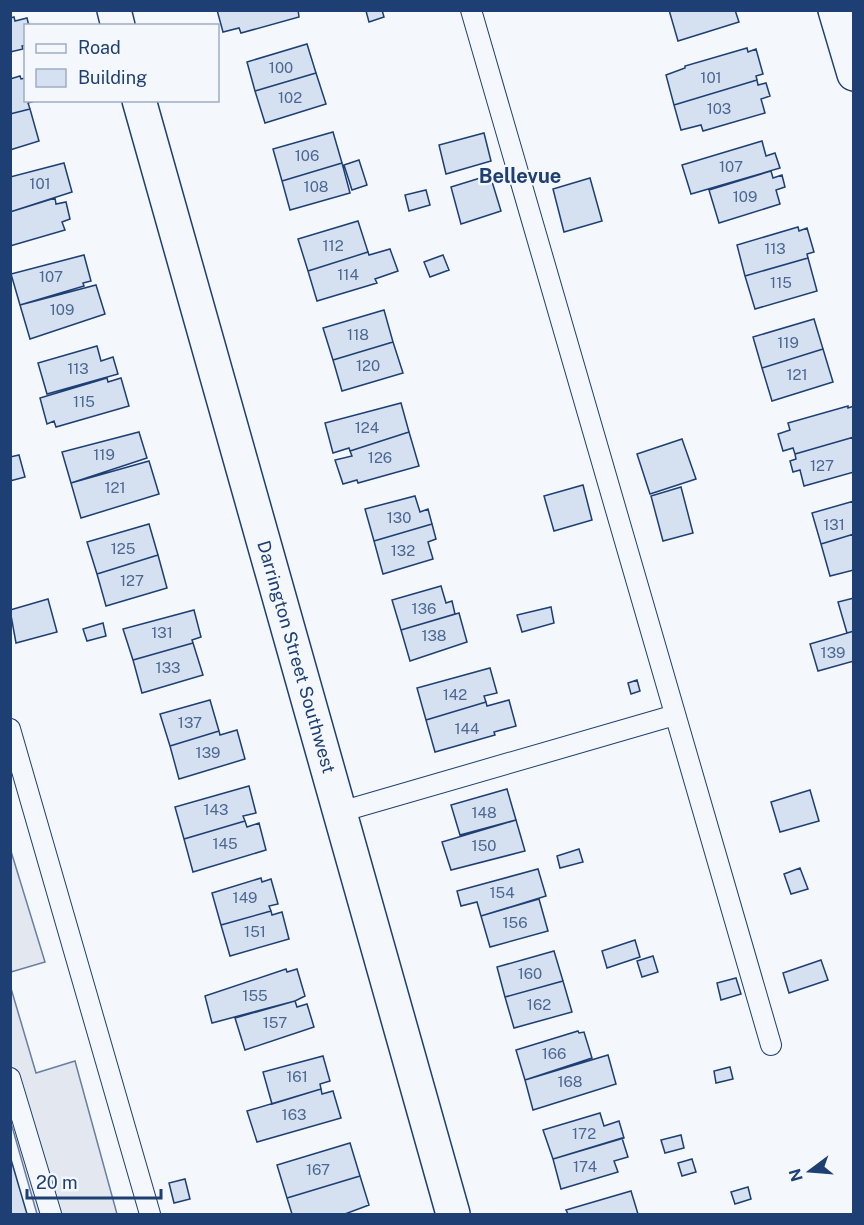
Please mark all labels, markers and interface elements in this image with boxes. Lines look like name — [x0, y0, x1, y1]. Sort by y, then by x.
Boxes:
legend — [24, 24, 219, 102]
text: Road — [78, 37, 121, 58]
house number: 100 — [269, 59, 293, 76]
text: Building — [78, 67, 147, 88]
house number: 101 — [700, 69, 722, 86]
house number: 102 — [278, 89, 302, 106]
house number: 103 — [707, 100, 731, 117]
house number: 106 — [295, 147, 319, 164]
house number: 107 — [719, 158, 743, 175]
district label: Bellevue — [479, 164, 561, 188]
house number: 101 — [29, 175, 51, 192]
house number: 108 — [304, 178, 328, 195]
house number: 109 — [733, 188, 757, 205]
house number: 112 — [322, 237, 344, 254]
house number: 113 — [764, 240, 786, 257]
house number: 114 — [337, 266, 359, 283]
house number: 107 — [39, 268, 63, 285]
house number: 115 — [770, 274, 792, 291]
house number: 109 — [50, 301, 74, 318]
house number: 118 — [347, 326, 369, 343]
house number: 119 — [777, 334, 799, 351]
house number: 120 — [356, 357, 380, 374]
house number: 113 — [67, 360, 89, 377]
house number: 121 — [786, 366, 808, 383]
house number: 115 — [73, 393, 95, 410]
house number: 124 — [355, 419, 379, 436]
house number: 119 — [93, 446, 115, 463]
house number: 126 — [368, 449, 392, 466]
house number: 127 — [810, 457, 834, 474]
house number: 121 — [104, 479, 126, 496]
house number: 130 — [387, 509, 411, 526]
house number: 131 — [823, 516, 845, 533]
street label: Darrington Street Southwest — [253, 538, 340, 776]
house number: 125 — [111, 540, 135, 557]
house number: 132 — [391, 542, 415, 559]
house number: 127 — [120, 572, 144, 589]
house number: 136 — [412, 600, 436, 617]
house number: 131 — [151, 624, 173, 641]
house number: 138 — [421, 627, 447, 644]
house number: 139 — [821, 644, 845, 661]
house number: 133 — [156, 659, 180, 676]
house number: 142 — [443, 686, 467, 703]
house number: 137 — [178, 714, 202, 731]
house number: 144 — [455, 720, 479, 737]
house number: 139 — [196, 744, 220, 761]
house number: 143 — [204, 801, 228, 818]
house number: 148 — [471, 804, 497, 821]
house number: 145 — [212, 835, 238, 852]
house number: 150 — [472, 837, 496, 854]
house number: 154 — [489, 884, 515, 901]
house number: 149 — [233, 889, 257, 906]
house number: 156 — [502, 914, 528, 931]
house number: 151 — [244, 923, 266, 940]
house number: 160 — [518, 965, 542, 982]
house number: 155 — [242, 987, 268, 1004]
house number: 162 — [527, 996, 551, 1013]
house number: 157 — [263, 1014, 287, 1031]
house number: 166 — [542, 1045, 566, 1062]
house number: 161 — [286, 1068, 308, 1085]
house number: 168 — [557, 1073, 583, 1090]
house number: 163 — [282, 1106, 306, 1123]
house number: 172 — [572, 1125, 596, 1142]
north arrow — [780, 1141, 840, 1201]
house number: 174 — [573, 1158, 597, 1175]
house number: 167 — [306, 1161, 330, 1178]
scale bar — [27, 1162, 160, 1200]
text: N — [785, 1166, 807, 1184]
text: 20 m — [36, 1172, 78, 1193]

